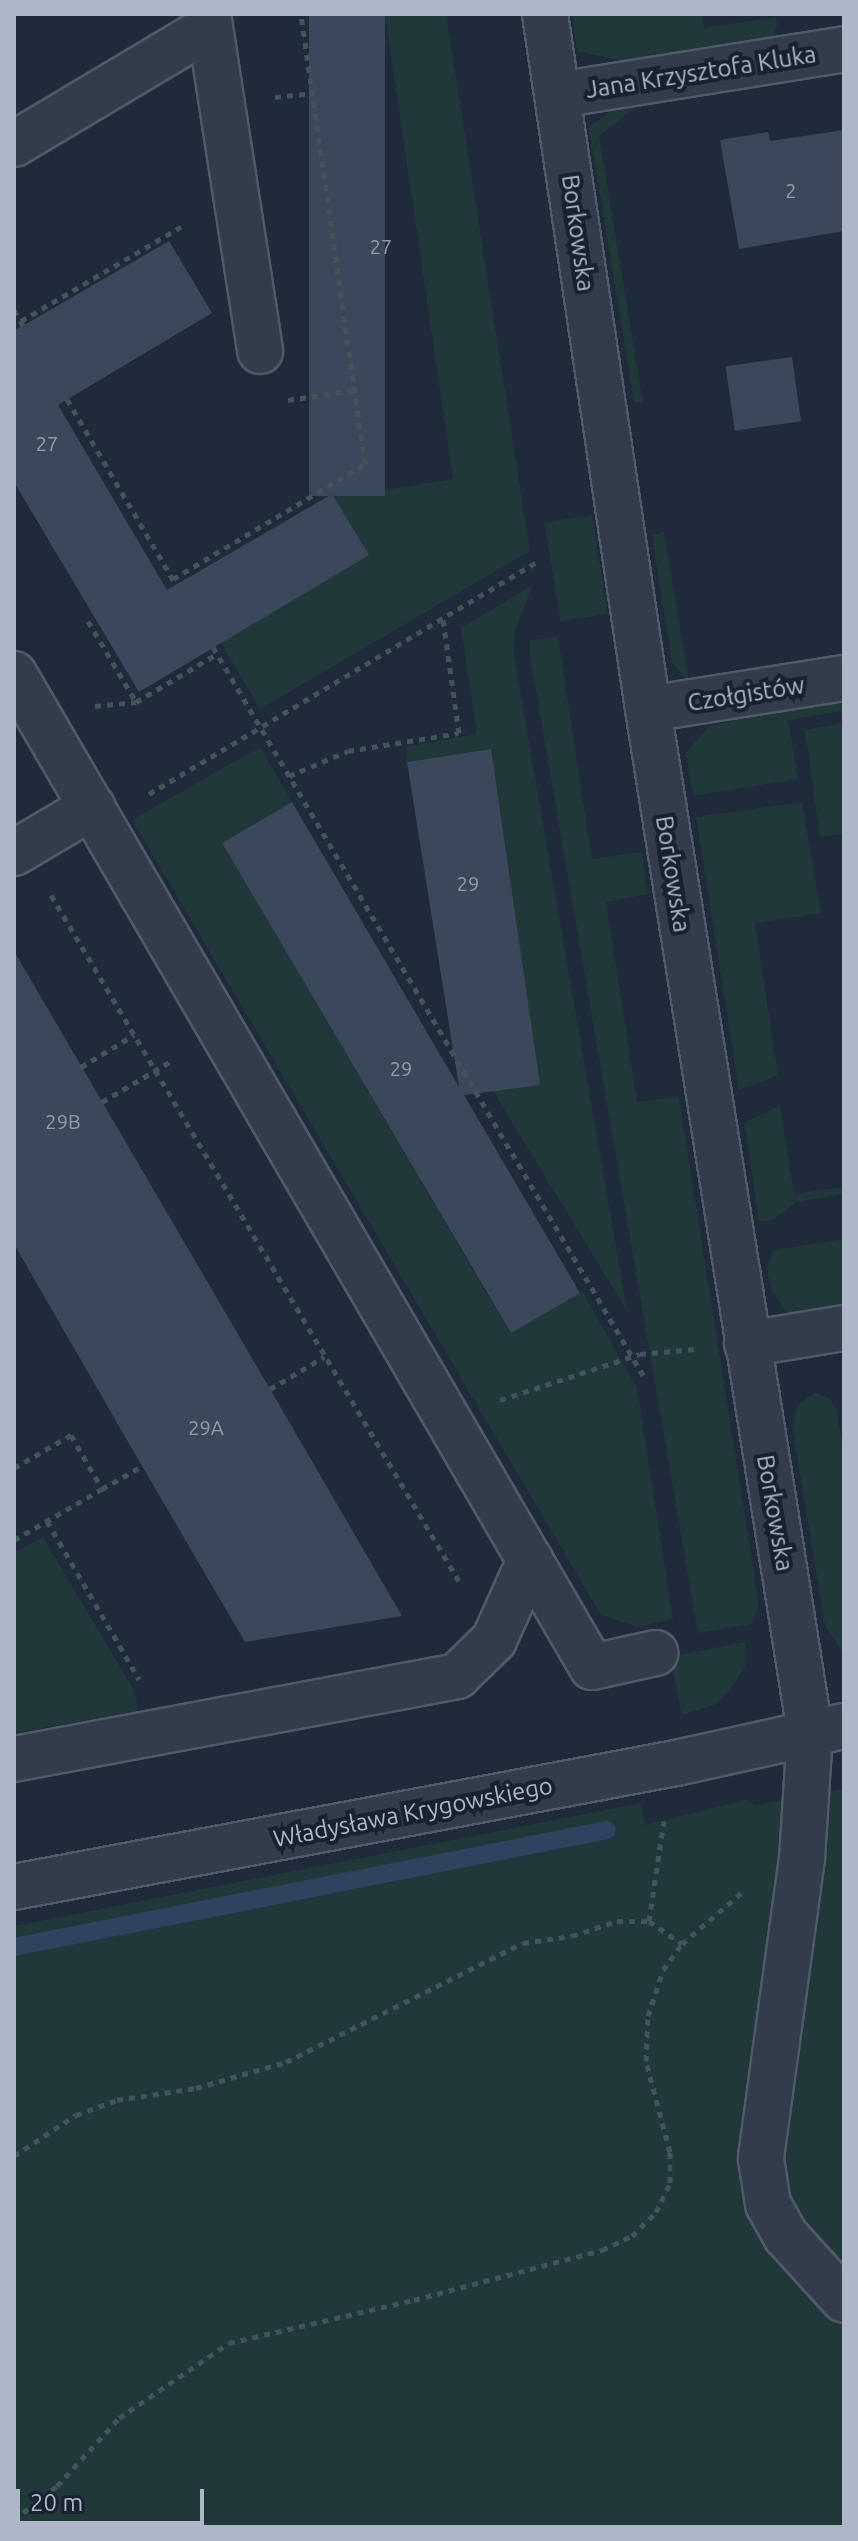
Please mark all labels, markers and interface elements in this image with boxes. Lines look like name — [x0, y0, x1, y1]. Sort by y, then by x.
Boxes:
street label: Jana Krzysztofa Kluka — [584, 40, 818, 104]
street label: Borkowska — [556, 173, 600, 293]
house number: 2 — [785, 178, 797, 202]
house number: 27 — [370, 234, 392, 258]
house number: 27 — [36, 431, 58, 455]
street label: Czołgistów — [685, 671, 807, 717]
street label: Borkowska — [650, 814, 696, 934]
house number: 29 — [457, 871, 479, 895]
house number: 29 — [390, 1056, 412, 1080]
house number: 29B — [45, 1109, 81, 1133]
house number: 29A — [188, 1415, 224, 1439]
street label: Borkowska — [751, 1453, 799, 1573]
street label: Władysława Krygowskiego — [271, 1771, 555, 1853]
scale bar — [20, 2473, 208, 2523]
text: 20 m — [30, 2489, 83, 2516]

